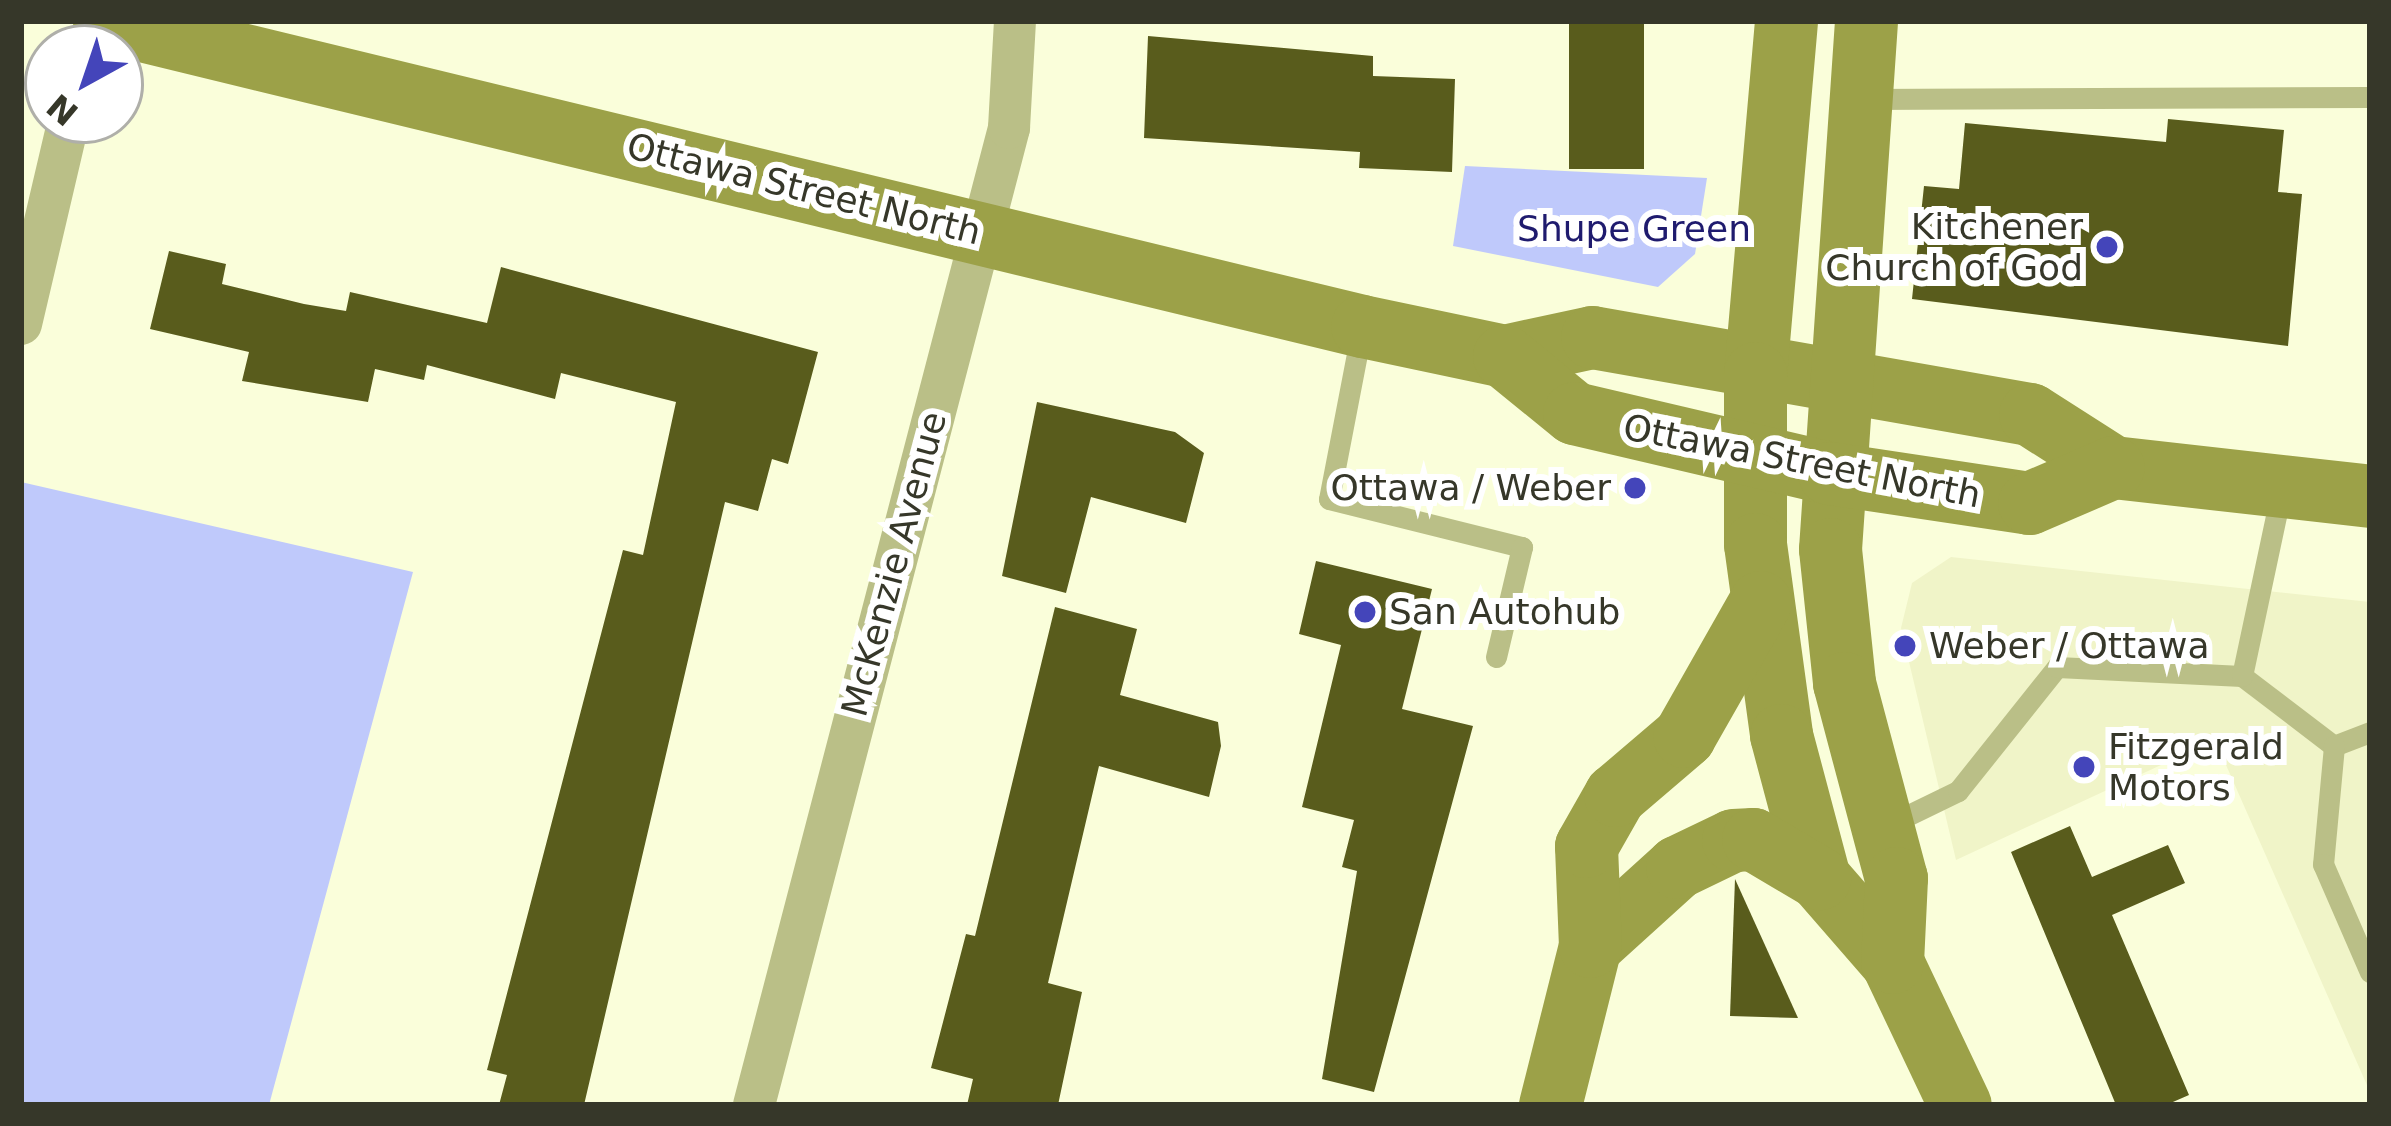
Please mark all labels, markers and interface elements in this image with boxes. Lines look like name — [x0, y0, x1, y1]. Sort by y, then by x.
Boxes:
north arrow — [24, 24, 144, 144]
text: N — [39, 86, 86, 133]
street label: Ottawa Street North — [623, 124, 985, 254]
place label: Kitchener Church of God — [1825, 204, 2083, 289]
park label: Shupe Green — [1517, 207, 1751, 251]
marker: Kitchener Church of God — [2094, 234, 2120, 260]
street label: Ottawa Street North — [1620, 405, 1984, 517]
street label: McKenzie Avenue — [833, 407, 955, 721]
place label: Ottawa / Weber — [1330, 466, 1611, 510]
marker: Ottawa / Weber — [1622, 475, 1648, 501]
place label: San Autohub — [1389, 590, 1620, 634]
marker: San Autohub — [1352, 599, 1378, 625]
place label: Weber / Ottawa — [1929, 624, 2210, 668]
marker: Weber / Ottawa — [1892, 633, 1918, 659]
place label: Fitzgerald Motors — [2108, 724, 2284, 809]
marker: Fitzgerald Motors — [2071, 754, 2097, 780]

